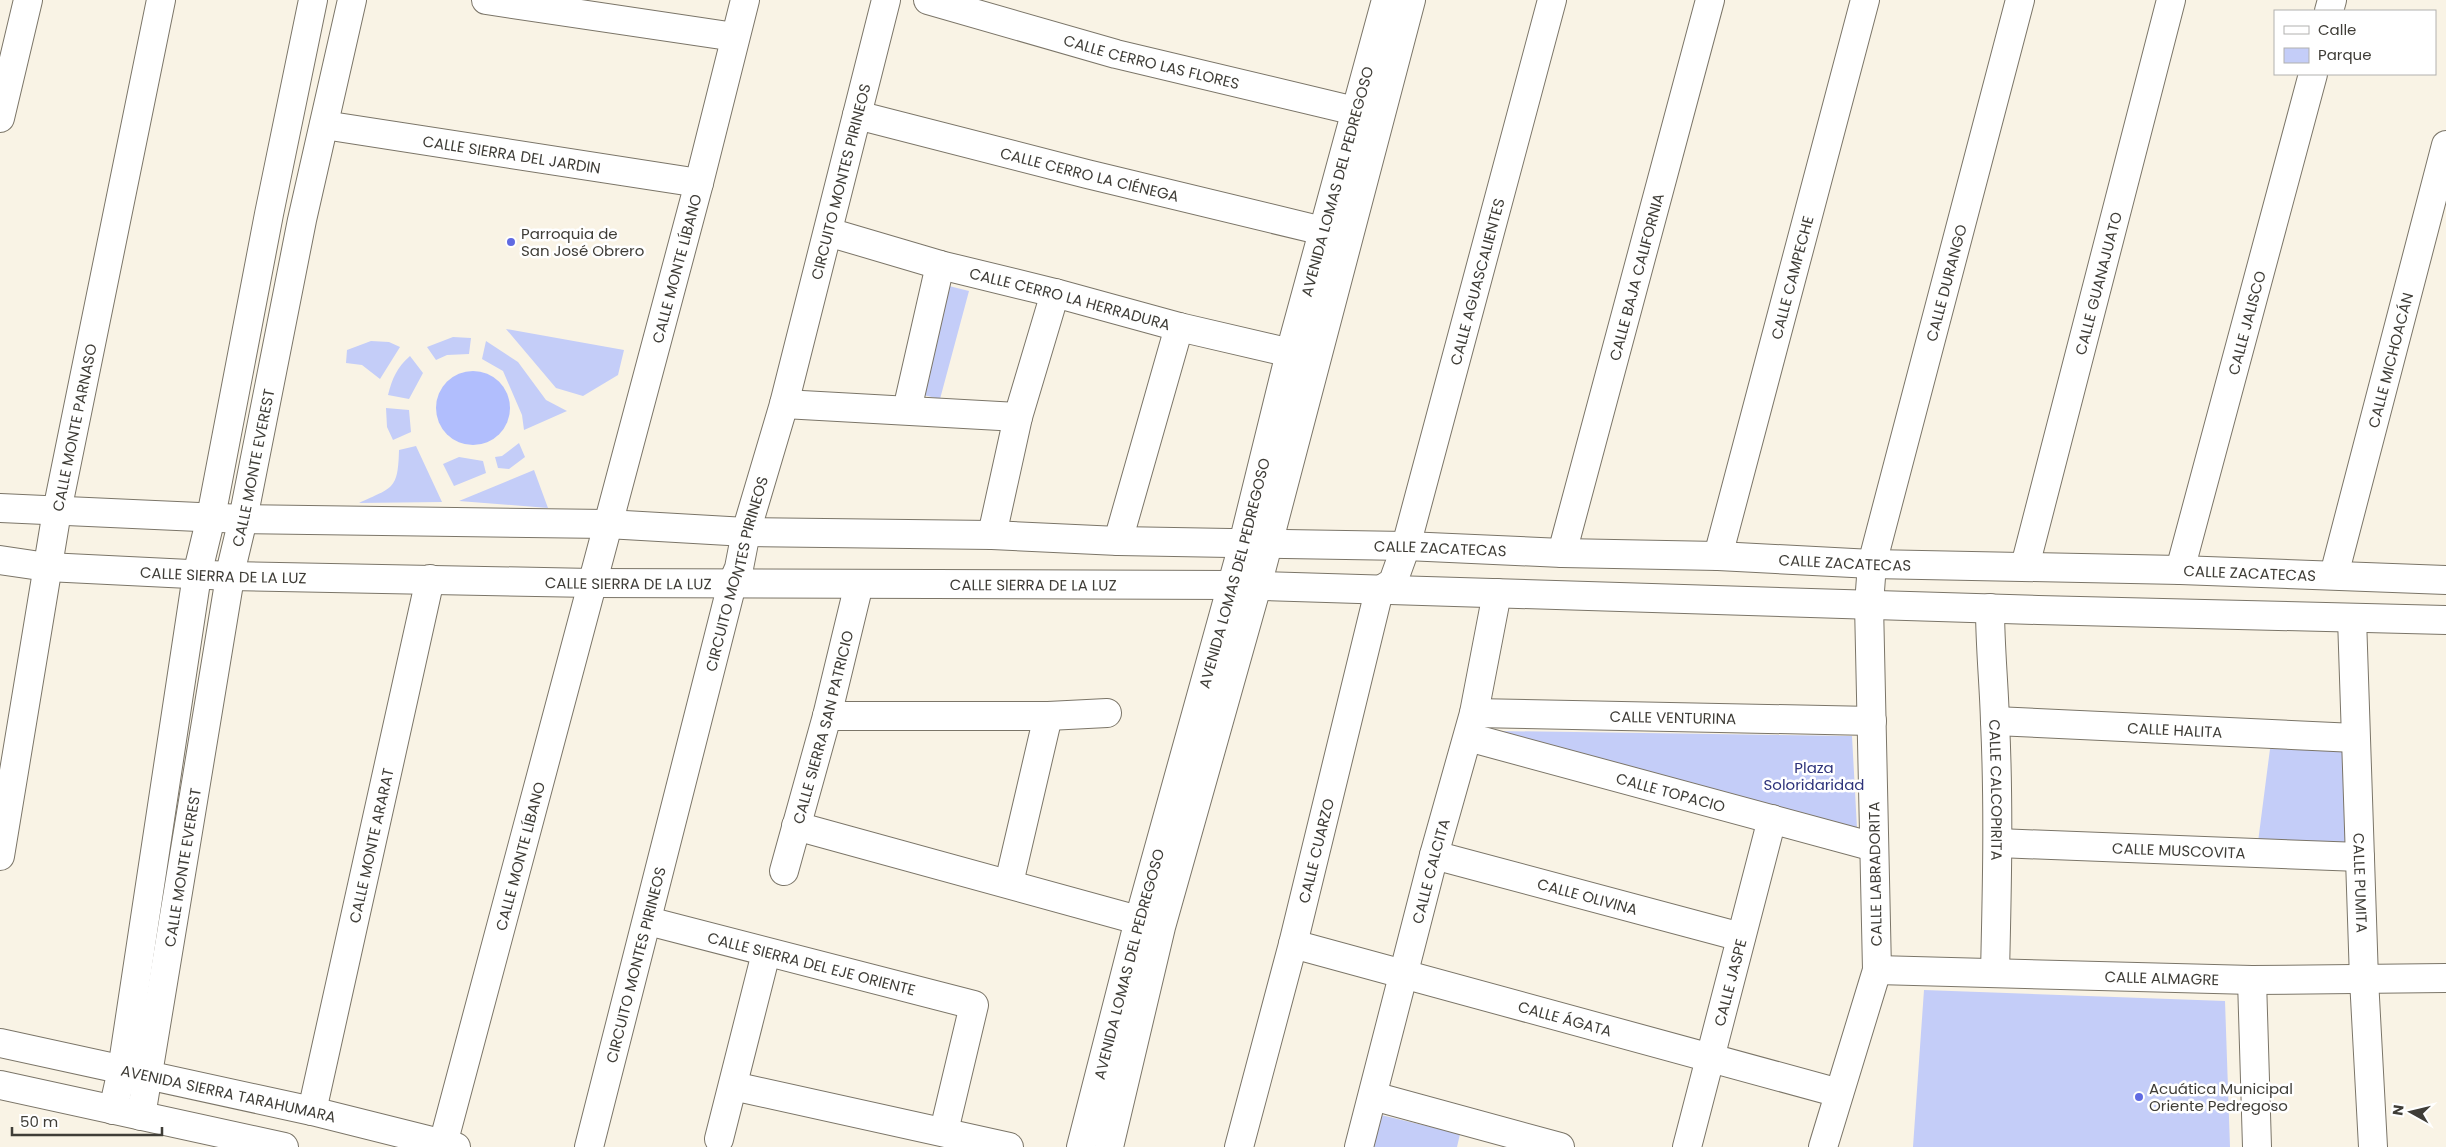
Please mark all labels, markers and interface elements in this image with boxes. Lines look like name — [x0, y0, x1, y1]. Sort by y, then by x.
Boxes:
legend — [2274, 10, 2436, 75]
text: Calle — [2318, 19, 2356, 40]
street label: CALLE CERRO LAS FLORES — [1061, 29, 1242, 94]
text: Parque — [2318, 44, 2371, 65]
street label: AVENIDA LOMAS DEL PEDREGOSO — [1295, 64, 1378, 299]
street label: CIRCUITO MONTES PIRINEOS — [805, 81, 875, 282]
street label: CALLE SIERRA DEL JARDIN — [421, 130, 602, 178]
street label: CALLE CERRO LA CIÉNEGA — [998, 142, 1181, 206]
street label: CALLE BAJA CALIFORNIA — [1603, 191, 1668, 363]
street label: CALLE MONTE LÍBANO — [646, 192, 706, 345]
street label: CALLE AGUASCALIENTES — [1444, 196, 1509, 367]
street label: CALLE GUANAJUATO — [2069, 209, 2127, 357]
street label: CALLE CAMPECHE — [1765, 213, 1818, 342]
street label: CALLE DURANGO — [1920, 222, 1971, 344]
place label: Parroquia de San José Obrero — [521, 223, 644, 261]
marker: Parroquia de San José Obrero — [505, 236, 517, 248]
street label: CALLE CERRO LA HERRADURA — [967, 262, 1173, 335]
street label: CALLE JALISCO — [2222, 268, 2270, 377]
street label: CALLE MICHOACÁN — [2362, 290, 2418, 430]
street label: CALLE MONTE PARNASO — [47, 341, 101, 513]
street label: CALLE MONTE EVEREST — [226, 387, 279, 549]
street label: AVENIDA LOMAS DEL PEDREGOSO — [1193, 455, 1274, 691]
street label: CIRCUITO MONTES PIRINEOS — [700, 474, 773, 674]
street label: CALLE ZACATECAS — [1374, 535, 1507, 561]
street label: CALLE ZACATECAS — [1778, 549, 1911, 575]
street label: CALLE ZACATECAS — [2183, 560, 2316, 586]
street label: CALLE SIERRA DE LA LUZ — [139, 561, 307, 588]
street label: CALLE SIERRA DE LA LUZ — [545, 572, 712, 594]
street label: CALLE SIERRA DE LA LUZ — [950, 574, 1117, 595]
street label: CALLE SIERRA SAN PATRICIO — [787, 628, 858, 826]
street label: CALLE VENTURINA — [1609, 705, 1736, 729]
street label: CALLE HALITA — [2127, 717, 2223, 742]
street label: CALLE CALCOPIRITA — [1984, 719, 2008, 861]
park label: Plaza Soloridaridad — [1764, 757, 1864, 795]
street label: CALLE MONTE ARARAT — [344, 766, 398, 925]
street label: CALLE TOPACIO — [1614, 767, 1728, 817]
street label: CALLE MONTE LÍBANO — [490, 779, 550, 933]
street label: CALLE MONTE EVEREST — [159, 786, 206, 948]
street label: CALLE CUARZO — [1293, 796, 1339, 905]
street label: CALLE LABRADORITA — [1863, 801, 1887, 947]
street label: CALLE CALCITA — [1406, 816, 1454, 926]
street label: CALLE PUMITA — [2349, 832, 2373, 933]
street label: CALLE MUSCOVITA — [2112, 837, 2246, 863]
street label: AVENIDA LOMAS DEL PEDREGOSO — [1088, 846, 1169, 1082]
street label: CIRCUITO MONTES PIRINEOS — [600, 864, 670, 1065]
street label: CALLE OLIVINA — [1535, 873, 1640, 919]
street label: CALLE SIERRA DEL EJE ORIENTE — [705, 926, 918, 1000]
street label: CALLE JASPE — [1708, 936, 1751, 1028]
street label: CALLE ALMAGRE — [2104, 966, 2219, 990]
street label: CALLE ÁGATA — [1516, 995, 1614, 1041]
street label: AVENIDA SIERRA TARAHUMARA — [119, 1059, 338, 1127]
place label: Acuática Municipal Oriente Pedregoso — [2149, 1078, 2293, 1116]
north arrow — [2386, 1087, 2436, 1137]
marker: Acuática Municipal Oriente Pedregoso — [2133, 1091, 2145, 1103]
scale bar — [12, 1104, 162, 1136]
text: N — [2387, 1104, 2409, 1117]
text: 50 m — [20, 1111, 58, 1132]

